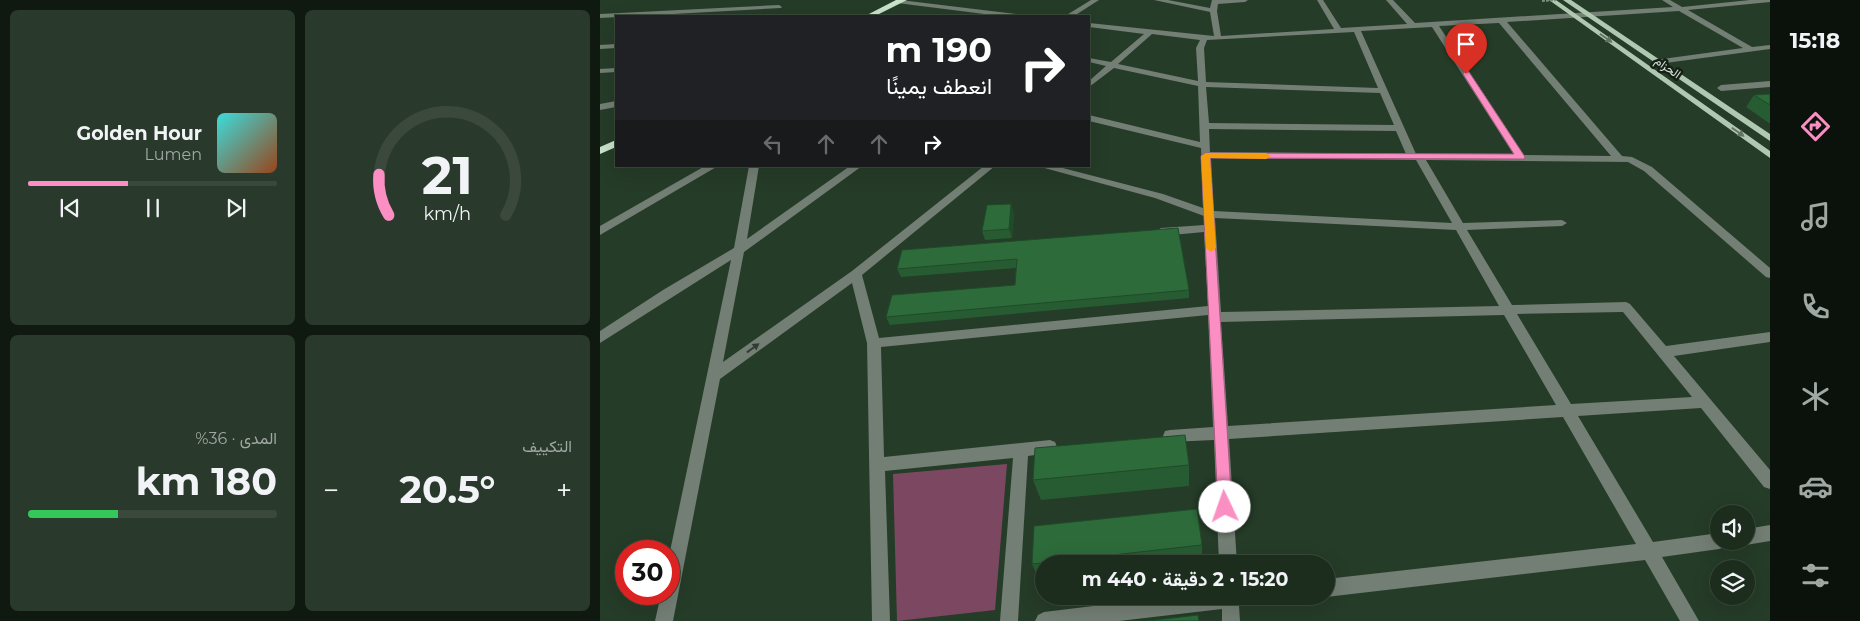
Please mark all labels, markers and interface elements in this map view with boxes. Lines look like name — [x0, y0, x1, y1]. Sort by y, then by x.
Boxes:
pin — [1445, 23, 1487, 74]
text: 15:18 — [1790, 27, 1840, 54]
text: 190 m — [886, 28, 992, 71]
icon: arrive — [1452, 30, 1480, 58]
one-way arrow — [1599, 33, 1612, 43]
icon: right — [1010, 35, 1075, 100]
street label: الحزام — [1652, 53, 1684, 82]
text: انعطف يمينًا — [886, 73, 992, 100]
icon: directions — [1798, 109, 1833, 144]
text: Golden Hour — [77, 122, 202, 145]
one-way arrow — [1731, 127, 1745, 137]
icon: left — [759, 130, 787, 158]
icon: ahead — [812, 130, 840, 158]
icon: ahead — [865, 130, 893, 158]
icon: right — [918, 130, 946, 158]
text: 21 — [422, 144, 473, 207]
text: Lumen — [144, 145, 202, 164]
icon: previous — [56, 194, 84, 222]
icon: pause — [139, 194, 167, 222]
icon: next — [222, 194, 250, 222]
icon: music — [1798, 199, 1833, 234]
text: km/h — [424, 203, 471, 224]
icon: phone — [1798, 289, 1833, 324]
one-way arrow — [746, 343, 760, 353]
icon: climate — [1798, 379, 1833, 414]
text: المدى · 36% — [195, 429, 277, 448]
text: التكييف — [522, 437, 572, 456]
text: 180 km — [136, 458, 277, 505]
text: 20.5° — [400, 466, 495, 513]
icon: car — [1798, 469, 1833, 504]
text: − — [323, 473, 339, 507]
text: + — [556, 473, 572, 507]
position arrow — [1198, 480, 1250, 532]
map controls — [1710, 505, 1755, 605]
button: sound — [1710, 505, 1755, 550]
speed limit sign: 30 — [615, 540, 680, 605]
icon: filters — [1798, 558, 1833, 593]
button: layers — [1710, 560, 1755, 605]
text: 15:20 · 2 دقيقة · 440 m — [1082, 568, 1288, 591]

